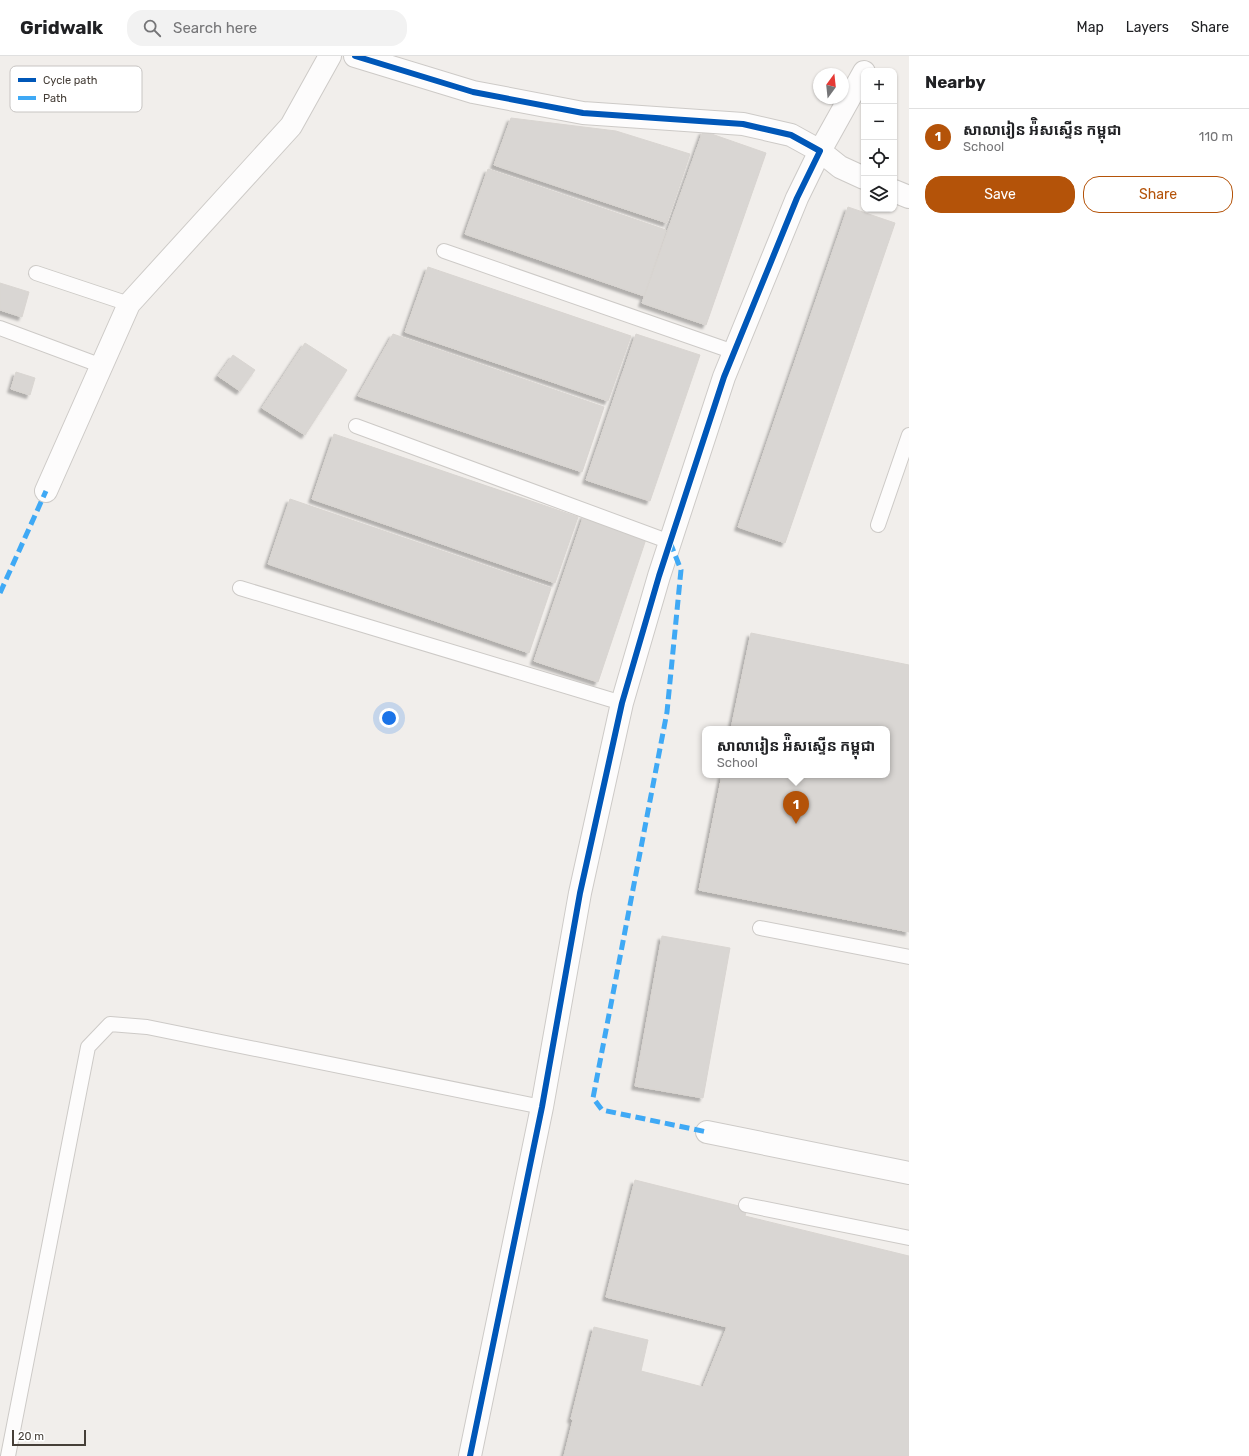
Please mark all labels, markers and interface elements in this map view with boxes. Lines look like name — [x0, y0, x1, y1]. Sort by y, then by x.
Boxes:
search box — [127, 10, 407, 46]
text: Gridwalk — [20, 16, 103, 39]
icon: search — [141, 17, 163, 39]
text: Search here — [173, 19, 257, 37]
text: Map — [1077, 19, 1104, 36]
text: Layers — [1126, 19, 1169, 36]
text: Share — [1191, 19, 1229, 36]
legend — [10, 66, 142, 112]
north arrow — [813, 68, 849, 104]
map controls — [861, 68, 897, 212]
button: + — [861, 68, 897, 104]
text: Nearby — [925, 72, 986, 92]
text: Cycle path — [43, 74, 97, 87]
text: Path — [43, 92, 67, 105]
button: − — [861, 104, 897, 140]
text: សាលារៀន អ៉ិសស្ទើន កម្ពុជា — [963, 121, 1122, 139]
text: 1 — [935, 129, 941, 144]
text: 110 m — [1199, 129, 1233, 144]
text: School — [963, 139, 1004, 154]
button: locate — [861, 140, 897, 176]
button: layers — [861, 176, 897, 212]
button: Save — [925, 176, 1075, 213]
button: Share — [1083, 176, 1233, 213]
your location — [379, 708, 399, 728]
popup — [702, 726, 890, 778]
text: សាលារៀន អ៉ិសស្ទើន កម្ពុជា — [717, 737, 875, 755]
text: School — [717, 755, 758, 770]
pin: 1 — [783, 791, 809, 824]
scale bar — [12, 1428, 86, 1447]
text: 20 m — [18, 1430, 44, 1443]

